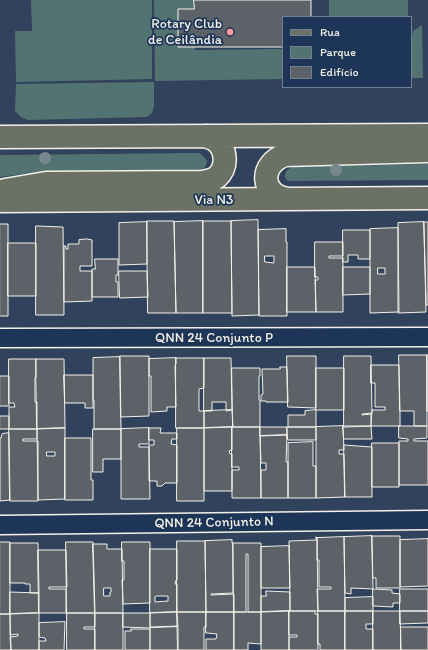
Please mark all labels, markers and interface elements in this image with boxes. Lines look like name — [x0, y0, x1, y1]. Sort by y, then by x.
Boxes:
place label: Rotary Club de Ceilândia — [148, 16, 222, 48]
legend — [282, 16, 412, 88]
text: Rua — [320, 25, 340, 39]
marker: Rotary Club de Ceilândia — [225, 27, 235, 37]
text: Parque — [320, 45, 356, 59]
text: Edifício — [320, 65, 359, 79]
street label: Via N3 — [195, 192, 233, 208]
street label: QNN 24 Conjunto P — [155, 330, 273, 346]
street label: QNN 24 Conjunto N — [154, 514, 274, 532]

